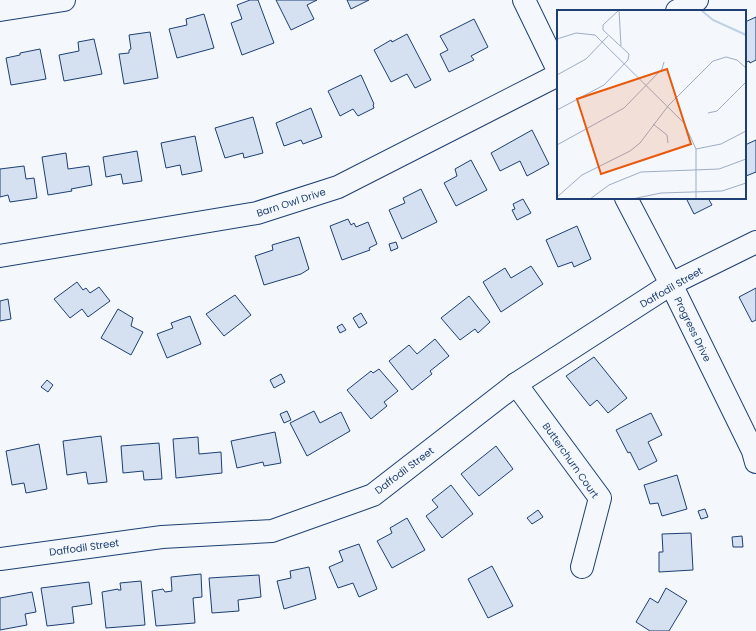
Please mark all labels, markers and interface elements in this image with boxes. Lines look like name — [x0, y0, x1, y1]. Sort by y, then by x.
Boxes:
inset map — [557, 10, 746, 199]
street label: Barn Owl Drive — [255, 184, 328, 221]
street label: Daffodil Street — [637, 263, 706, 312]
street label: Progress Drive — [670, 294, 715, 364]
street label: Butterchurn Court — [539, 419, 603, 501]
street label: Daffodil Street — [372, 443, 437, 498]
street label: Daffodil Street — [48, 535, 120, 560]

